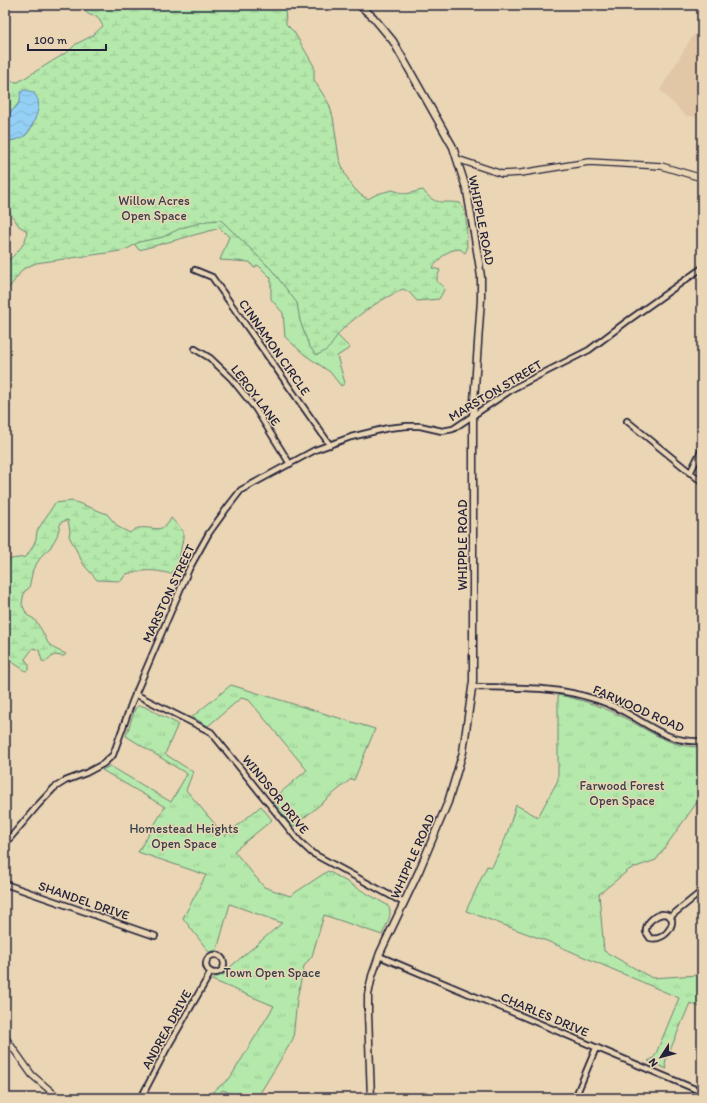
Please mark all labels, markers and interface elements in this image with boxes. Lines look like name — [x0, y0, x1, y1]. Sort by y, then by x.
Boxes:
scale bar — [28, 26, 106, 52]
text: 100 m — [34, 33, 67, 47]
street label: WHIPPLE ROAD — [465, 174, 498, 267]
park label: Willow Acres Open Space — [118, 193, 190, 223]
street label: CINNAMON CIRCLE — [236, 296, 313, 398]
street label: MARSTON STREET — [446, 356, 545, 424]
street label: LEROY LANE — [228, 362, 283, 429]
street label: WHIPPLE ROAD — [455, 499, 470, 591]
street label: MARSTON STREET — [139, 541, 198, 645]
street label: FARWOOD ROAD — [591, 682, 687, 735]
street label: WINDSOR DRIVE — [239, 752, 312, 837]
park label: Farwood Forest Open Space — [579, 778, 665, 808]
street label: WHIPPLE ROAD — [387, 811, 438, 901]
park label: Homestead Heights Open Space — [129, 821, 239, 851]
street label: SHANDEL DRIVE — [37, 878, 131, 923]
park label: Town Open Space — [224, 965, 320, 980]
street label: ANDREA DRIVE — [138, 987, 194, 1071]
street label: CHARLES DRIVE — [499, 989, 591, 1040]
north arrow — [641, 1037, 681, 1077]
text: N — [646, 1056, 661, 1069]

